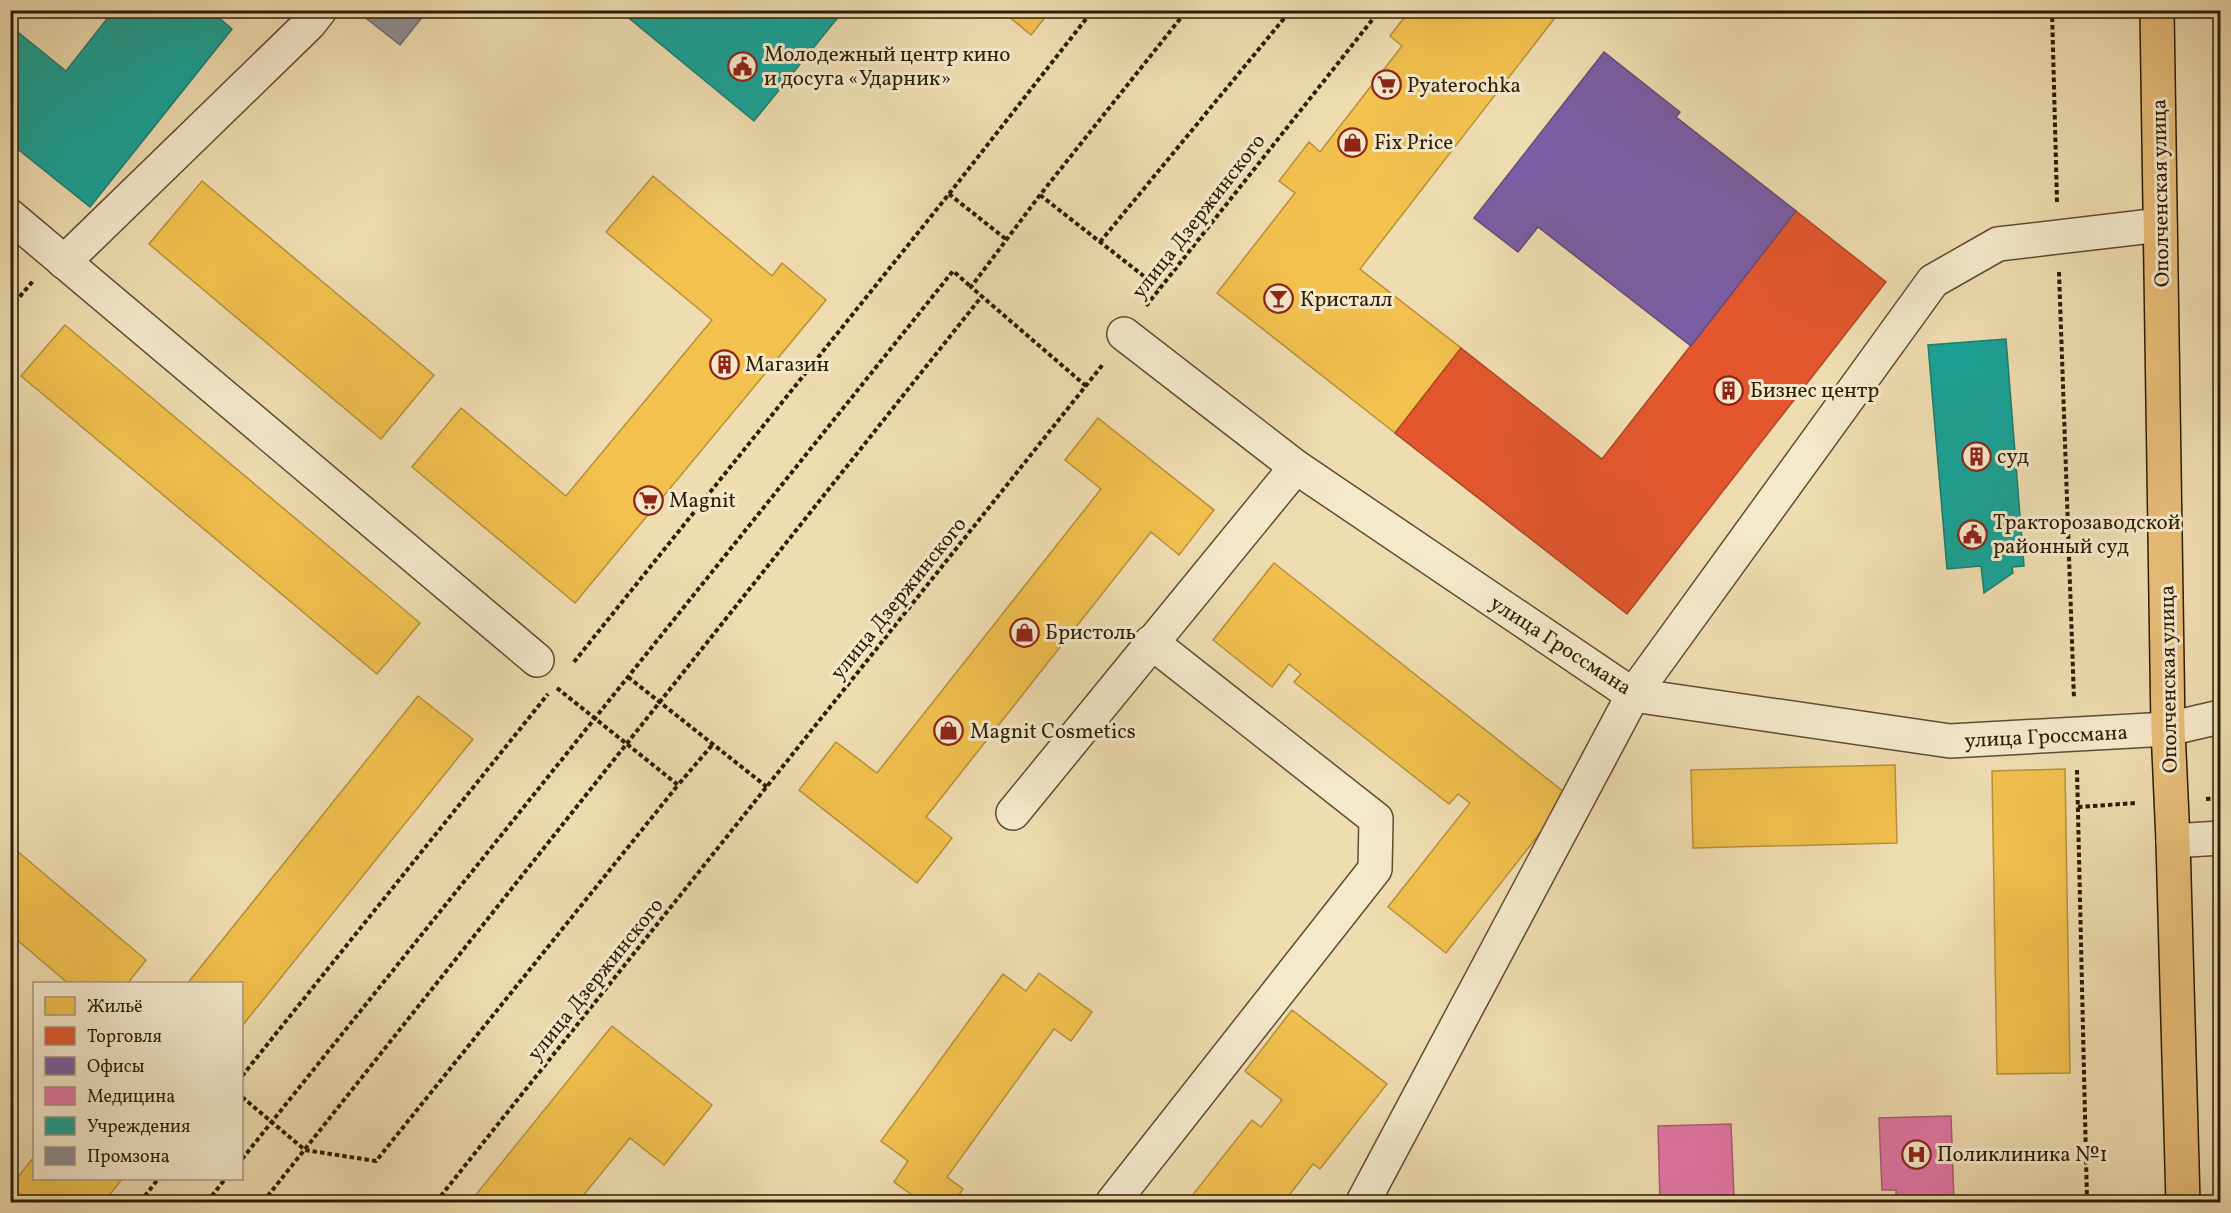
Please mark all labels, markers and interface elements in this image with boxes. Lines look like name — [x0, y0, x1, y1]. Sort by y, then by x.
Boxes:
place label: Молодежный центр кино и досуга «Ударник» — [764, 41, 1010, 94]
public building icon: Молодежный центр кино и досуга «Ударник» — [727, 50, 759, 82]
supermarket icon: Pyaterochka — [1370, 69, 1402, 101]
place label: Pyaterochka — [1407, 72, 1521, 101]
street label: Ополченская улица — [2145, 99, 2178, 287]
shop icon: Fix Price — [1337, 126, 1369, 158]
street label: улица Дзержинского — [1125, 128, 1273, 306]
place label: Fix Price — [1374, 129, 1453, 158]
bar icon: Кристалл — [1263, 283, 1295, 315]
place label: Кристалл — [1300, 286, 1392, 315]
building icon: Магазин — [708, 348, 740, 380]
place label: Магазин — [745, 351, 830, 380]
building icon: Бизнес центр — [1713, 374, 1745, 406]
place label: Бизнес центр — [1750, 377, 1879, 406]
building icon: суд — [1960, 440, 1992, 472]
place label: суд — [1997, 443, 2029, 472]
supermarket icon: Magnit — [632, 484, 664, 516]
place label: Magnit — [669, 487, 736, 516]
place label: Тракторозаводской районный суд — [1993, 509, 2181, 562]
street label: улица Дзержинского — [824, 511, 974, 687]
public building icon: Тракторозаводской районный суд — [1956, 518, 1988, 550]
street label: Ополченская улица — [2153, 585, 2186, 773]
street label: улица Гроссмана — [1484, 590, 1637, 703]
shop icon: Бристоль — [1008, 616, 1040, 648]
place label: Бристоль — [1045, 619, 1136, 648]
shop icon: Magnit Cosmetics — [933, 715, 965, 747]
place label: Magnit Cosmetics — [970, 718, 1136, 747]
street label: улица Гроссмана — [1964, 719, 2129, 756]
street label: улица Дзержинского — [521, 892, 671, 1068]
legend — [33, 982, 243, 1180]
text: Жильё — [87, 995, 143, 1020]
text: Торговля — [87, 1025, 162, 1050]
text: Офисы — [87, 1055, 145, 1080]
text: Медицина — [87, 1085, 175, 1110]
text: Учреждения — [87, 1115, 190, 1140]
hospital icon: Поликлиника №1 — [1900, 1138, 1932, 1170]
place label: Поликлиника №1 — [1937, 1141, 2108, 1170]
text: Промзона — [87, 1145, 170, 1170]

